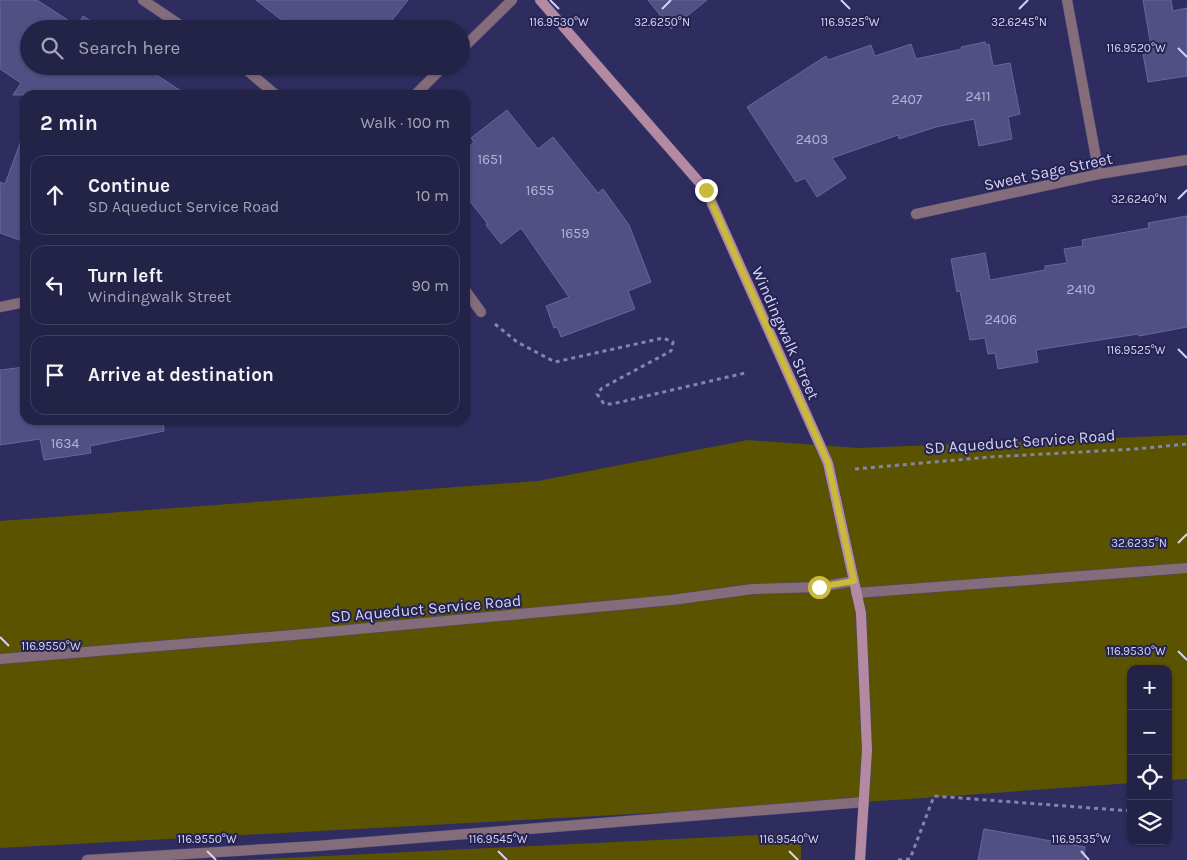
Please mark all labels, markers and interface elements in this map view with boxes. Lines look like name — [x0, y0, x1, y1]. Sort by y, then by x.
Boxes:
text: 116.9530°W — [529, 15, 589, 29]
text: 32.6250°N — [634, 15, 690, 29]
text: 116.9525°W — [820, 15, 880, 29]
text: 32.6245°N — [991, 15, 1047, 29]
search box — [20, 20, 470, 75]
icon: search — [38, 34, 66, 62]
text: Search here — [78, 37, 180, 59]
text: 116.9520°W — [1106, 41, 1166, 55]
house number: 2411 — [965, 88, 991, 105]
house number: 2407 — [892, 91, 923, 108]
text: 2 min — [40, 111, 98, 135]
text: Walk · 100 m — [360, 113, 450, 132]
house number: 2403 — [796, 131, 828, 148]
street label: Sweet Sage Street — [982, 149, 1114, 194]
house number: 1651 — [477, 151, 503, 168]
text: Continue — [88, 175, 170, 197]
route end — [695, 179, 718, 202]
icon: ahead — [41, 181, 69, 209]
house number: 1655 — [526, 182, 554, 199]
text: 10 m — [415, 186, 449, 205]
text: 32.6240°N — [1111, 192, 1167, 206]
text: SD Aqueduct Service Road — [88, 197, 279, 216]
house number: 1659 — [561, 225, 589, 242]
street label: Windingwalk Street — [748, 264, 823, 403]
text: Turn left — [88, 265, 163, 287]
icon: left — [41, 271, 69, 299]
text: 90 m — [411, 276, 449, 295]
house number: 2410 — [1067, 281, 1095, 298]
text: Windingwalk Street — [88, 287, 231, 306]
house number: 2406 — [985, 311, 1017, 328]
text: 116.9525°W — [1106, 343, 1166, 357]
icon: arrive — [41, 361, 69, 389]
text: Arrive at destination — [88, 364, 274, 386]
street label: SD Aqueduct Service Road — [924, 425, 1116, 458]
house number: 1634 — [51, 435, 80, 452]
text: 32.6235°N — [1111, 536, 1167, 550]
route start — [808, 576, 831, 599]
street label: SD Aqueduct Service Road — [330, 591, 522, 626]
text: 116.9550°W — [21, 639, 81, 653]
text: 116.9530°W — [1106, 644, 1166, 658]
map controls — [1127, 665, 1172, 845]
button: + — [1127, 665, 1172, 710]
button: − — [1127, 710, 1172, 755]
button: locate — [1127, 755, 1172, 800]
button: layers — [1127, 800, 1172, 845]
text: 116.9550°W — [177, 832, 237, 846]
text: 116.9545°W — [469, 832, 528, 846]
text: 116.9540°W — [759, 832, 819, 846]
text: 116.9535°W — [1051, 832, 1111, 846]

